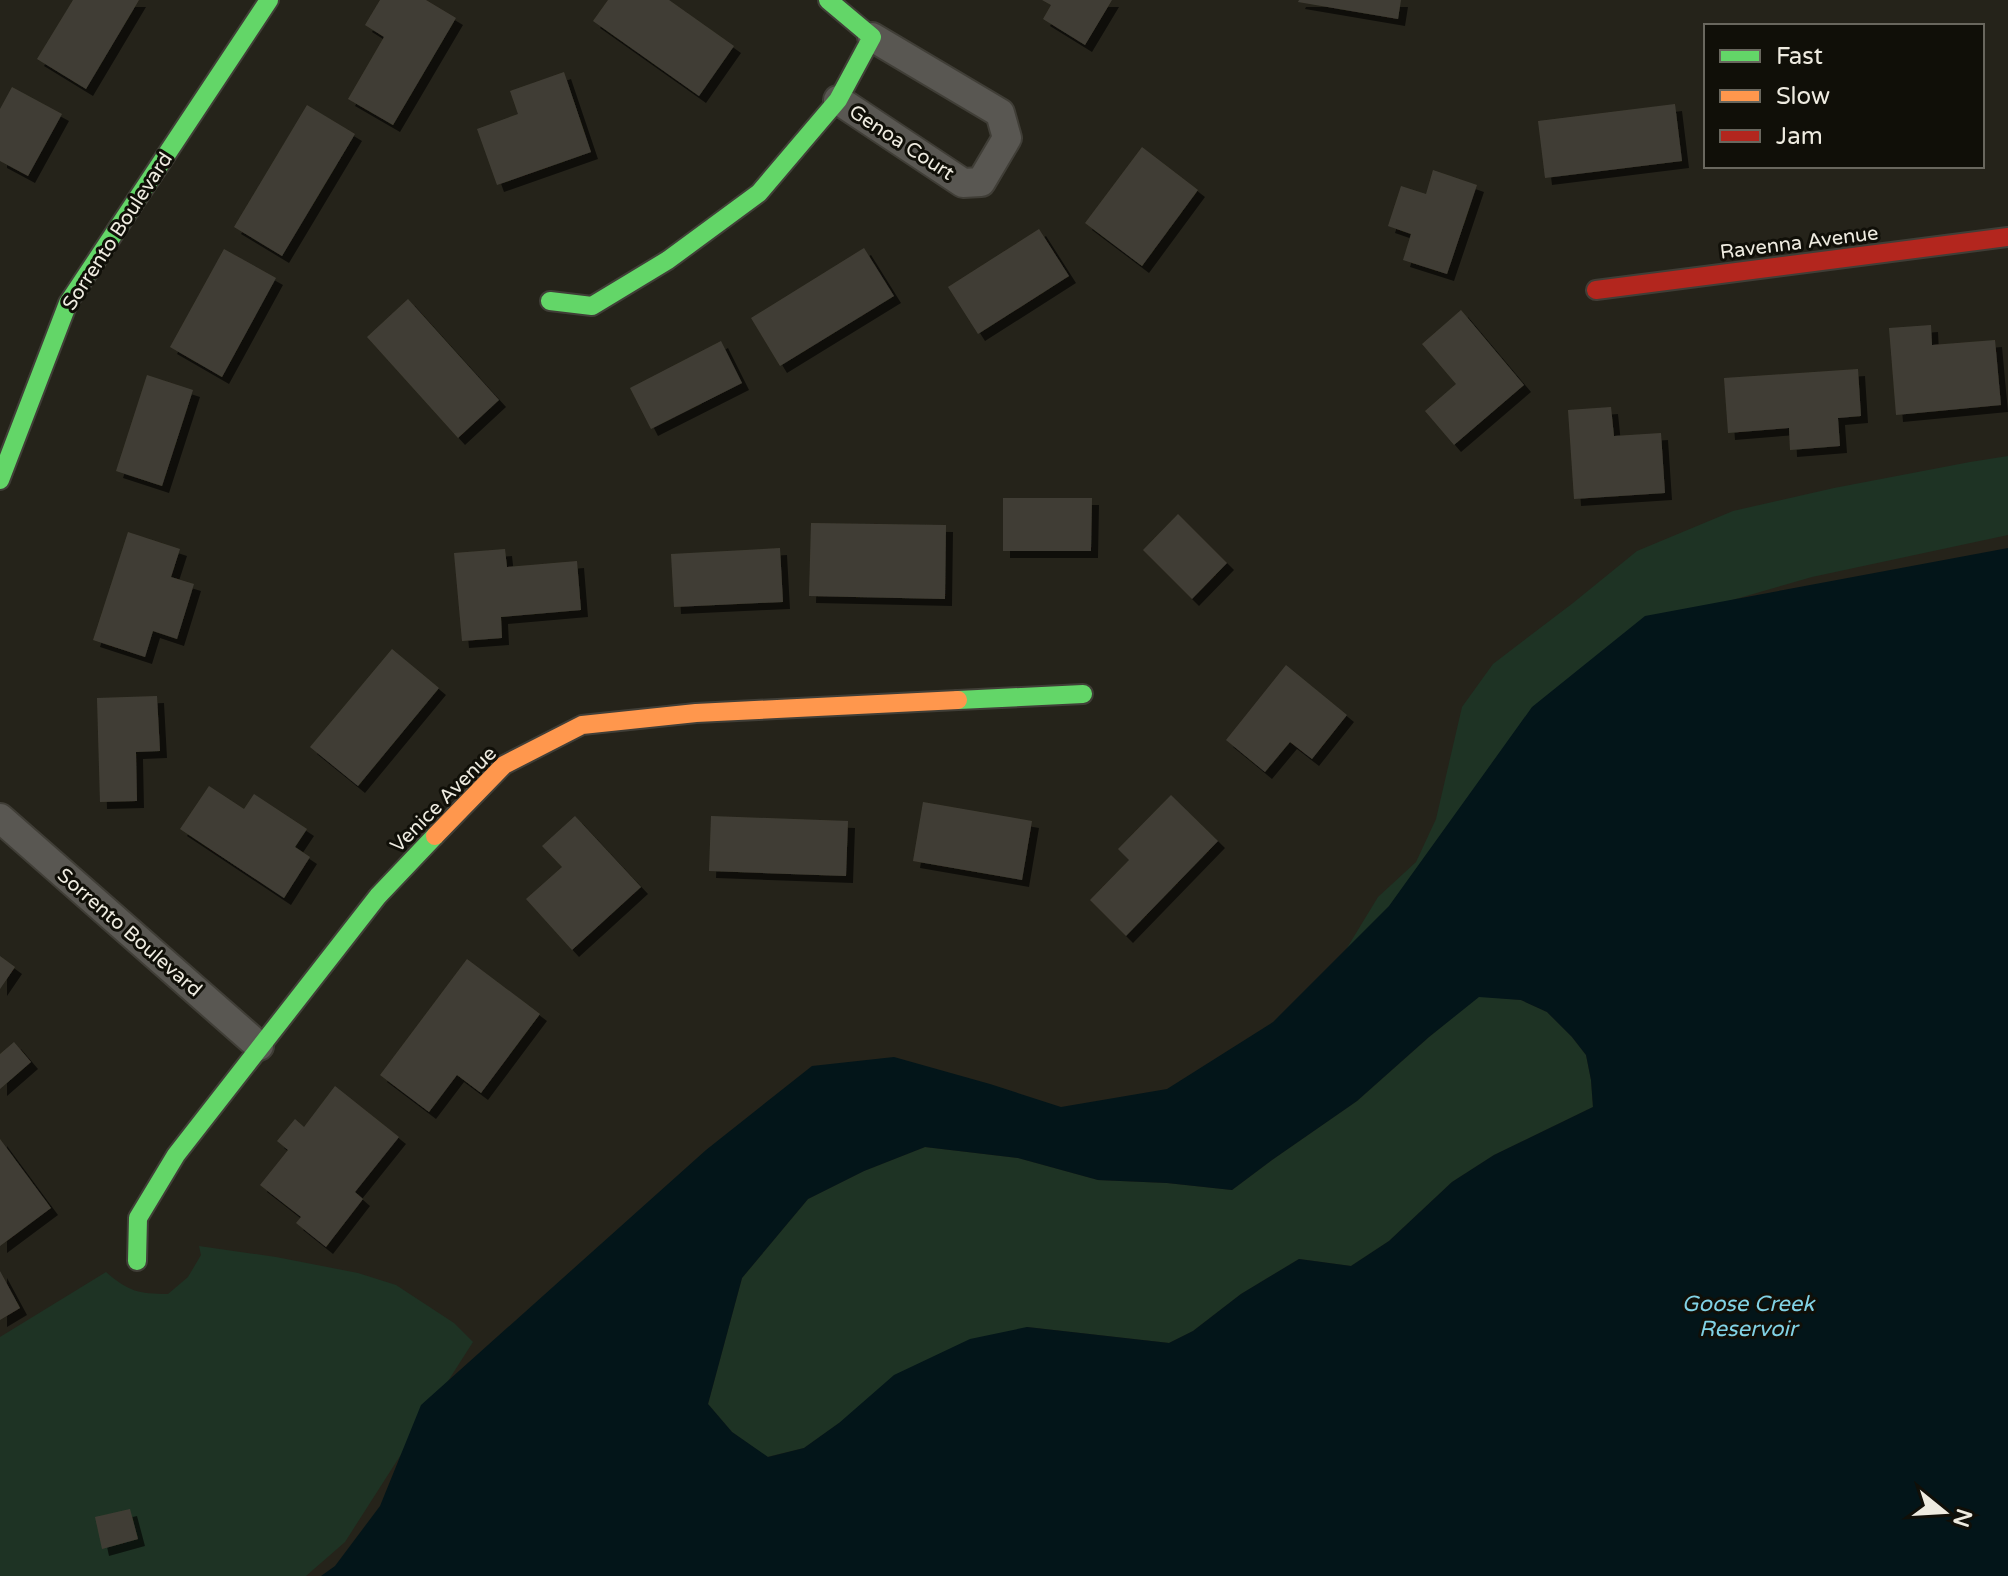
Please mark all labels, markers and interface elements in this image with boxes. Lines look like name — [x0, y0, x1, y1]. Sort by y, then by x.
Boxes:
legend — [1704, 24, 1984, 168]
text: Fast — [1776, 42, 1823, 71]
text: Slow — [1776, 82, 1830, 111]
street label: Genoa Court — [844, 100, 959, 186]
text: Jam — [1776, 122, 1823, 151]
street label: Sorrento Boulevard — [58, 148, 178, 315]
street label: Ravenna Avenue — [1719, 221, 1880, 265]
street label: Venice Avenue — [386, 742, 502, 858]
street label: Sorrento Boulevard — [52, 863, 207, 1002]
water label: Goose Creek Reservoir — [1682, 1291, 1816, 1342]
north arrow — [1904, 1472, 1984, 1552]
text: N — [1947, 1505, 1977, 1530]

